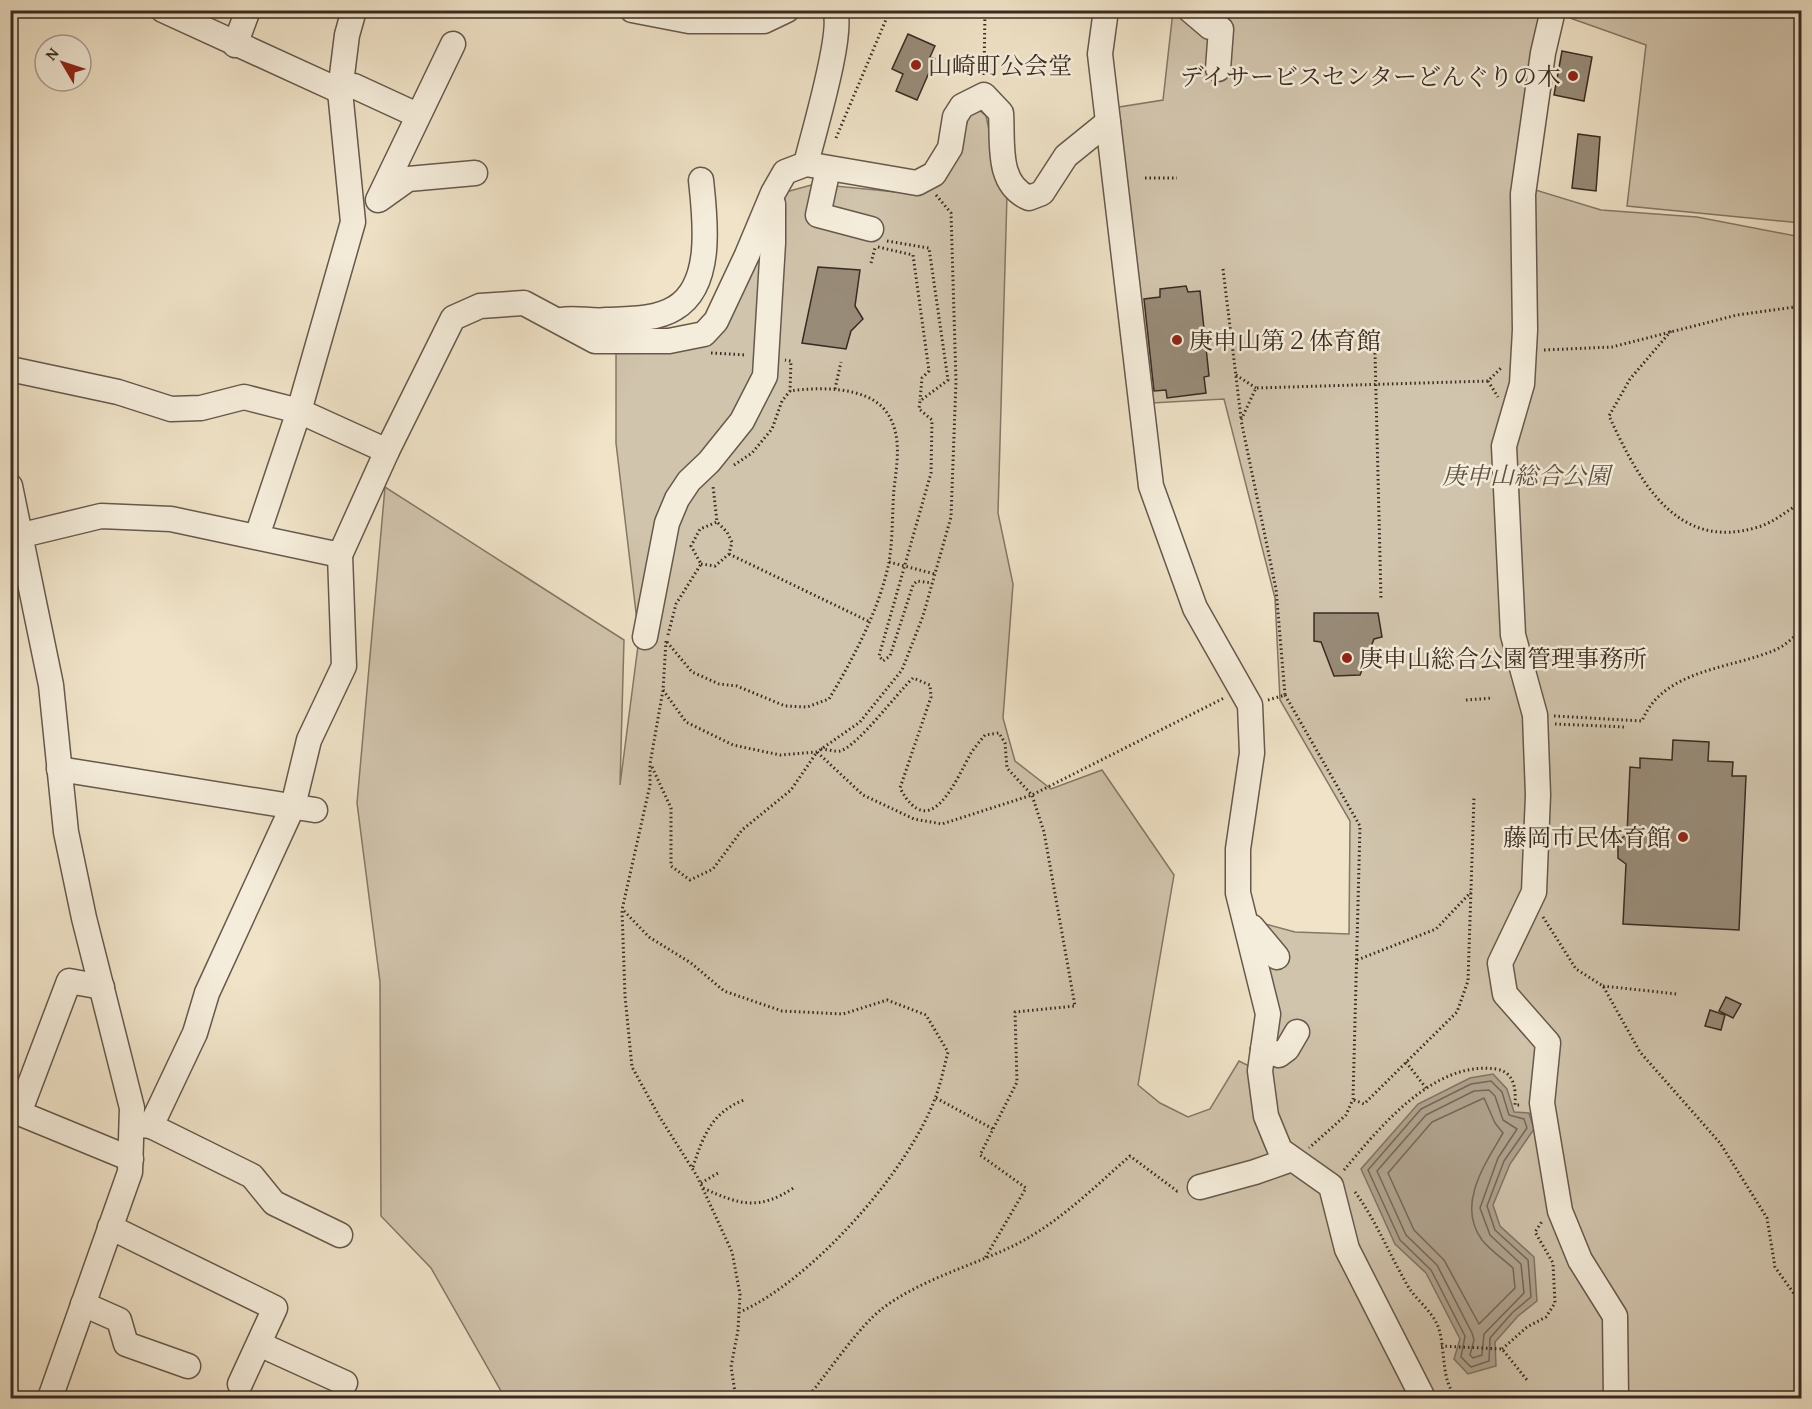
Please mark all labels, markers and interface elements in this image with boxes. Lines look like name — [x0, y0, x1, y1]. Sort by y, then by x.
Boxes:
north arrow — [33, 33, 93, 93]
text: N — [39, 42, 64, 65]
place label: 山崎町公会堂 — [928, 48, 1072, 83]
marker: 山崎町公会堂 — [909, 58, 923, 72]
place label: デイサービスセンターどんぐりの木 — [1180, 59, 1561, 94]
marker: デイサービスセンターどんぐりの木 — [1566, 69, 1580, 83]
place label: 庚申山第２体育館 — [1189, 323, 1381, 358]
marker: 庚申山第２体育館 — [1170, 333, 1184, 347]
park label: 庚申山総合公園 — [1442, 458, 1614, 493]
place label: 庚申山総合公園管理事務所 — [1359, 641, 1647, 676]
marker: 庚申山総合公園管理事務所 — [1340, 651, 1354, 665]
place label: 藤岡市民体育館 — [1503, 820, 1671, 855]
marker: 藤岡市民体育館 — [1676, 830, 1690, 844]

